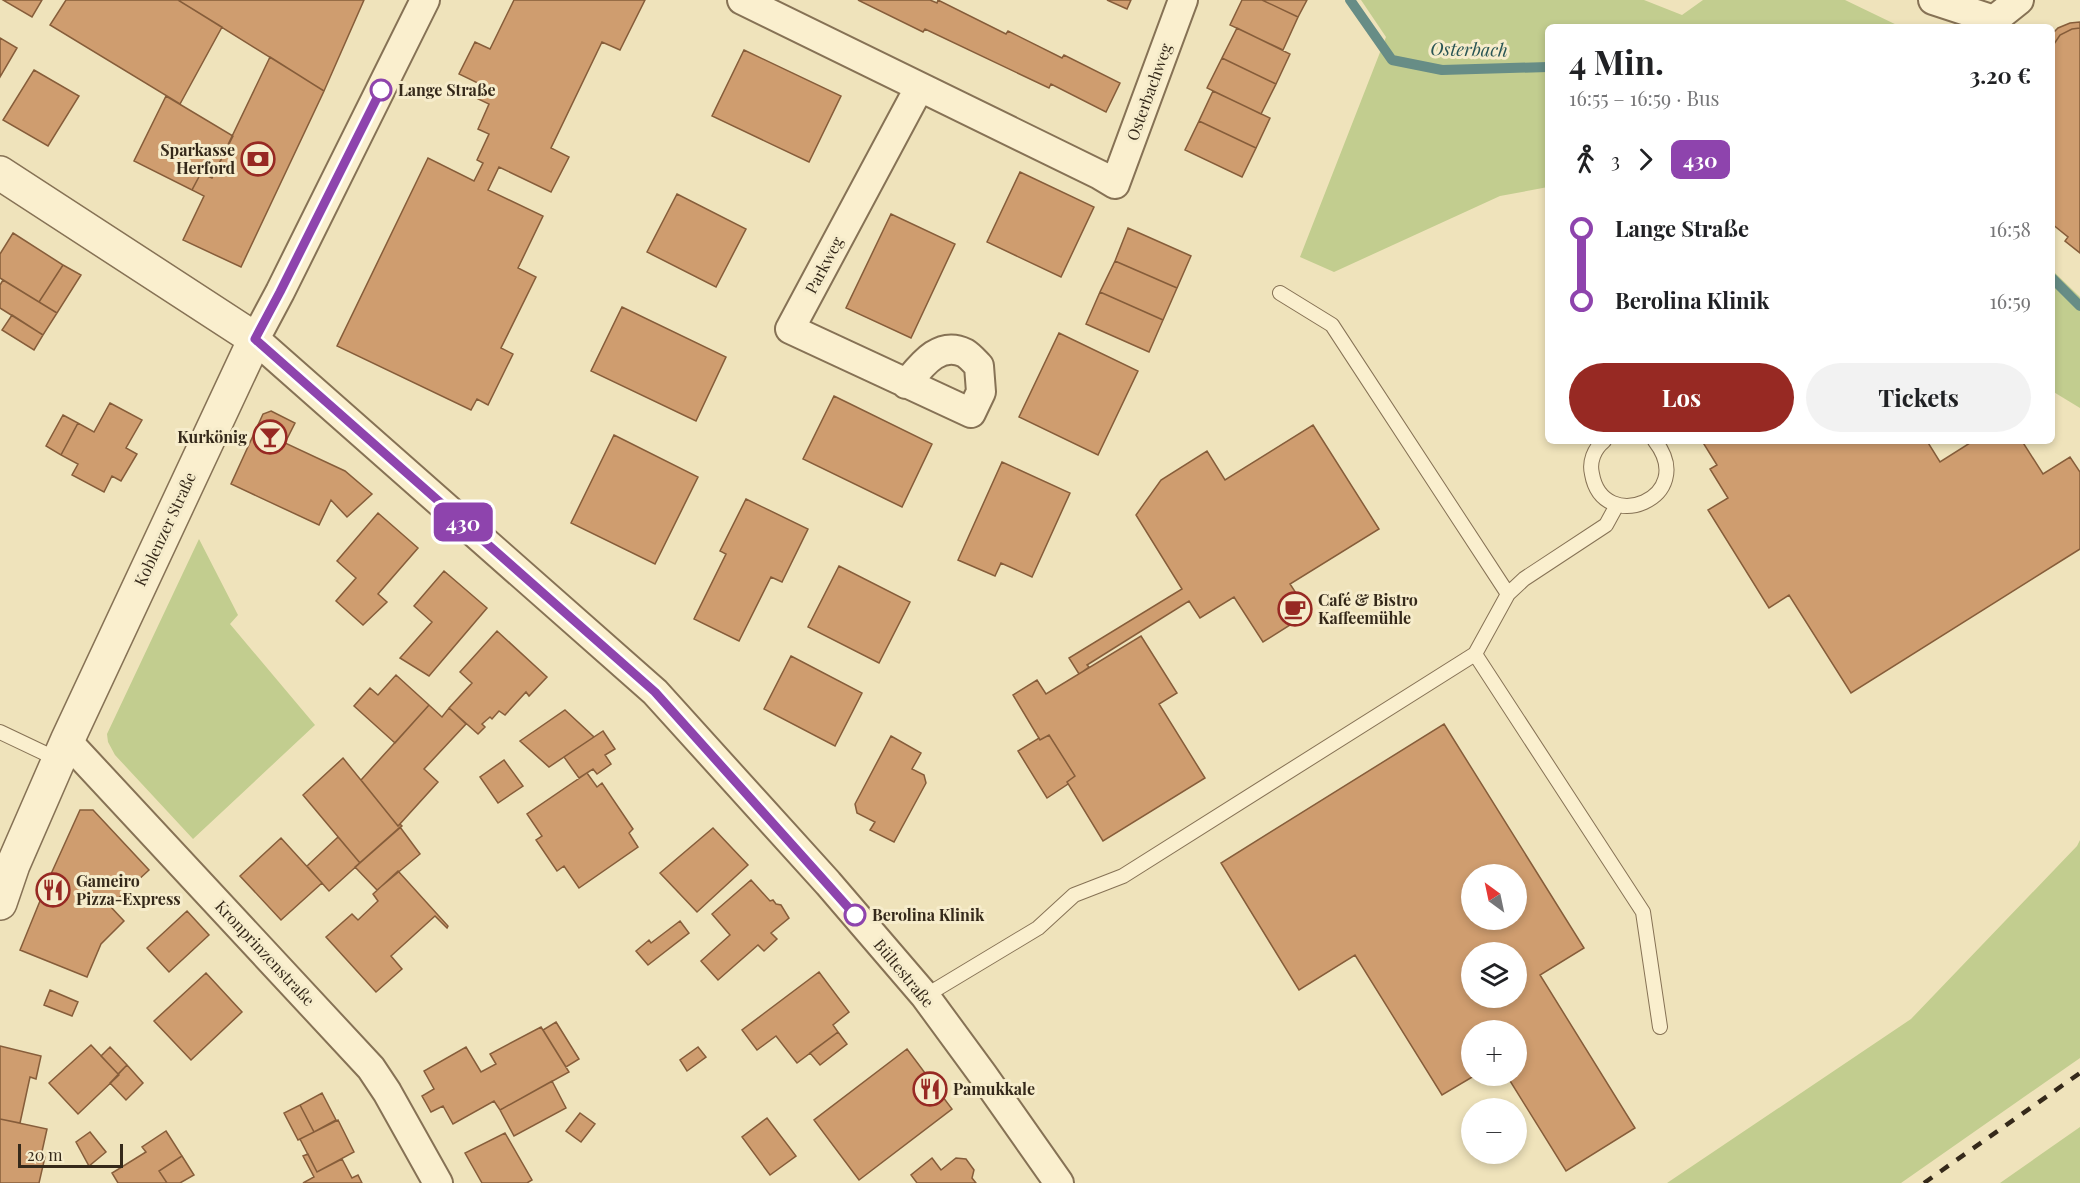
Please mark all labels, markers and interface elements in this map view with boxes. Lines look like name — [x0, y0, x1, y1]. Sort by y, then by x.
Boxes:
water label: Osterbach — [1430, 36, 1508, 62]
text: 4 Min. — [1569, 39, 1664, 83]
street label: Osterbachweg — [1121, 40, 1176, 143]
text: 3.20 € — [1969, 60, 2031, 90]
marker: Lange Straße — [370, 79, 392, 101]
place label: Lange Straße — [398, 79, 495, 100]
text: 16:55 – 16:59 · Bus — [1569, 84, 1720, 111]
place label: Sparkasse Herford — [160, 139, 235, 178]
bank icon: Sparkasse Herford — [240, 141, 276, 177]
icon: walk — [1569, 143, 1602, 176]
icon: forward — [1629, 143, 1662, 176]
text: 430 — [1683, 145, 1718, 173]
text: 3 — [1611, 146, 1620, 173]
text: Lange Straße — [1615, 213, 1749, 243]
text: 16:58 — [1989, 215, 2031, 242]
street label: Parkweg — [800, 232, 848, 297]
text: Berolina Klinik — [1615, 285, 1769, 315]
text: 16:59 — [1989, 287, 2031, 314]
button: Los — [1569, 363, 1794, 432]
button: Tickets — [1806, 363, 2031, 432]
bar icon: Kurkönig — [252, 419, 288, 455]
place label: Kurkönig — [177, 426, 247, 447]
street label: Koblenzer Straße — [129, 468, 200, 589]
line badge: 430 — [428, 502, 498, 542]
text: 430 — [446, 508, 480, 536]
place label: Café & Bistro Kaffeemühle — [1318, 589, 1418, 628]
cafe icon: Café & Bistro Kaffeemühle — [1277, 591, 1313, 627]
north arrow — [1461, 864, 1527, 930]
map controls — [1461, 864, 1527, 1164]
place label: Gameiro Pizza-Express — [76, 870, 181, 909]
restaurant icon: Gameiro Pizza-Express — [35, 872, 71, 908]
street label: Kronprinzenstraße — [211, 895, 320, 1010]
marker: Berolina Klinik — [844, 904, 866, 926]
place label: Berolina Klinik — [872, 904, 985, 925]
street label: Bültestraße — [870, 934, 939, 1011]
button: layers — [1461, 942, 1527, 1008]
button: + — [1461, 1020, 1527, 1086]
restaurant icon: Pamukkale — [912, 1071, 948, 1107]
place label: Pamukkale — [953, 1078, 1035, 1099]
button: − — [1461, 1098, 1527, 1164]
scale bar — [18, 1141, 123, 1168]
text: 20 m — [27, 1144, 62, 1165]

